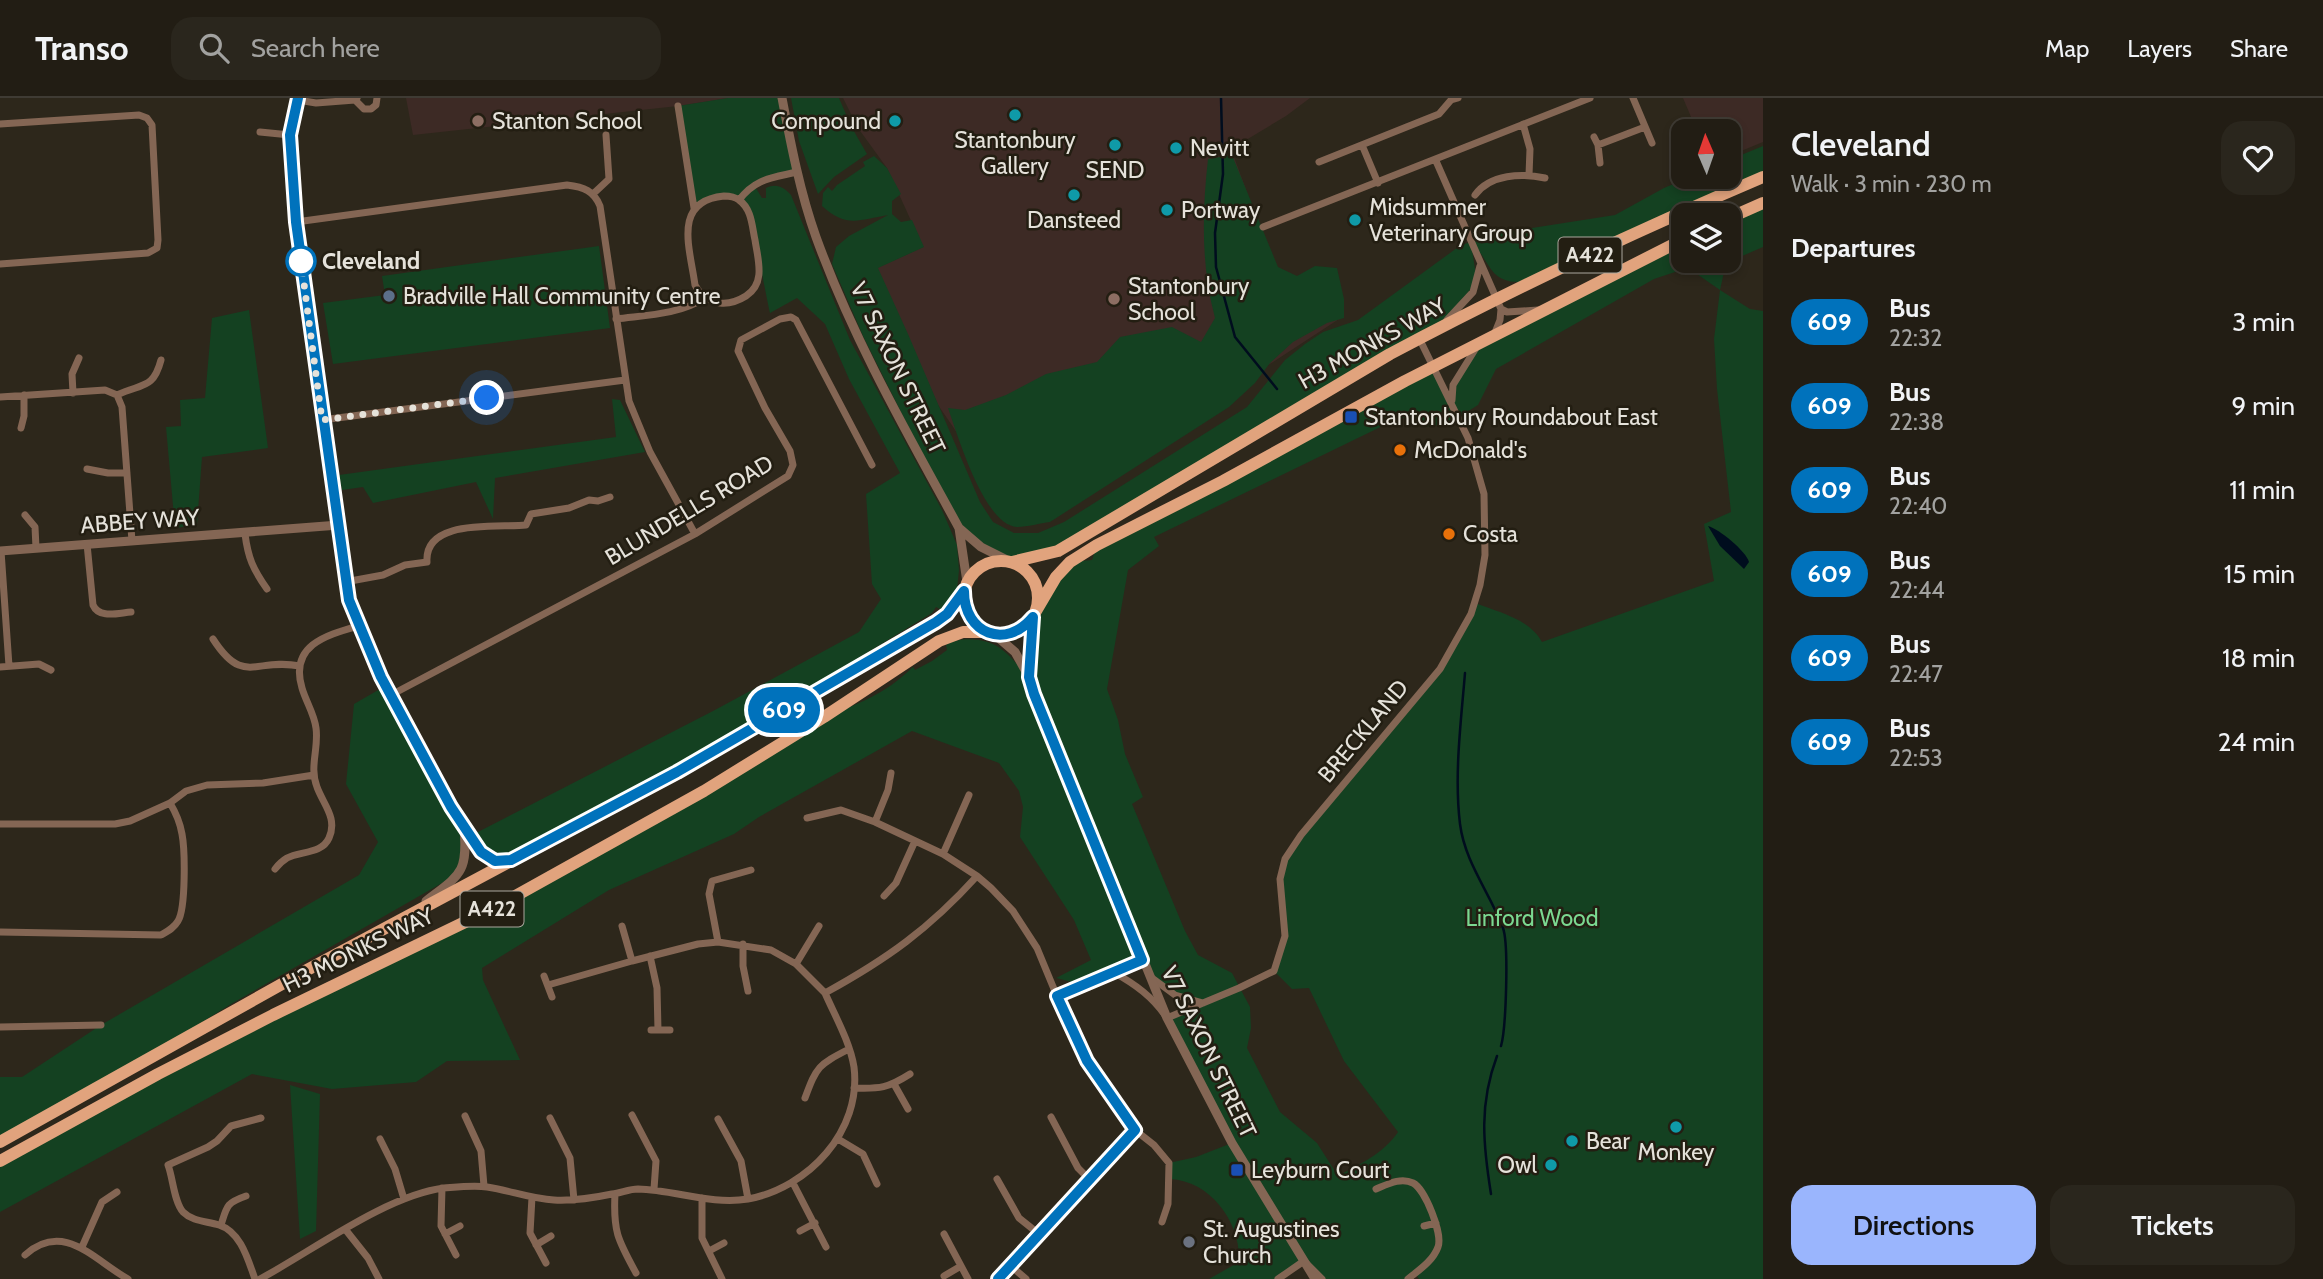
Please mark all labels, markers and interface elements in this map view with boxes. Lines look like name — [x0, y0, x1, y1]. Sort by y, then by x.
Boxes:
search box — [171, 17, 661, 80]
text: Transo — [35, 28, 129, 68]
icon: search — [195, 29, 233, 67]
text: Search here — [251, 32, 380, 64]
text: Map — [2045, 34, 2089, 63]
text: Layers — [2127, 34, 2192, 63]
text: Share — [2230, 34, 2288, 63]
place label: Stanton School — [492, 107, 643, 135]
place label: Compound — [771, 107, 881, 135]
marker: Stantonbury Gallery — [1007, 107, 1023, 123]
marker: Stanton School — [470, 113, 486, 129]
marker: Compound — [887, 113, 903, 129]
north arrow — [1671, 119, 1741, 189]
map controls — [1671, 119, 1741, 273]
button: heart — [2221, 121, 2295, 195]
text: Cleveland — [1791, 124, 1931, 164]
place label: Stantonbury Gallery — [954, 126, 1076, 180]
place label: Nevitt — [1190, 134, 1249, 162]
marker: SEND — [1107, 137, 1123, 153]
marker: Nevitt — [1168, 140, 1184, 156]
place label: SEND — [1085, 156, 1145, 184]
text: Walk · 3 min · 230 m — [1791, 170, 1992, 198]
marker: Dansteed — [1066, 187, 1082, 203]
place label: Midsummer Veterinary Group — [1369, 193, 1533, 247]
place label: Portway — [1181, 196, 1261, 224]
marker: Portway — [1159, 202, 1175, 218]
button: layers — [1671, 203, 1741, 273]
place label: Dansteed — [1027, 206, 1121, 234]
marker: Midsummer Veterinary Group — [1347, 212, 1363, 228]
text: Departures — [1791, 232, 1915, 264]
road number: A422 — [1558, 238, 1622, 272]
marker: Cleveland — [286, 246, 316, 276]
place label: Cleveland — [322, 247, 420, 275]
place label: Stantonbury School — [1128, 272, 1250, 326]
street label: V7 SAXON STREET — [844, 277, 952, 459]
place label: Bradville Hall Community Centre — [403, 282, 721, 310]
marker: Bradville Hall Community Centre — [381, 288, 397, 304]
street label: H3 MONKS WAY — [1293, 290, 1452, 395]
marker: Stantonbury School — [1106, 291, 1122, 307]
text: Bus — [1889, 292, 1930, 324]
text: 3 min — [2232, 306, 2295, 338]
text: 609 — [1808, 307, 1851, 336]
text: 22:32 — [1889, 324, 1942, 352]
text: Bus — [1889, 376, 1930, 408]
your location — [469, 380, 504, 415]
text: 9 min — [2232, 390, 2295, 422]
text: 609 — [1808, 391, 1851, 420]
place label: Stantonbury Roundabout East — [1365, 403, 1658, 431]
text: 22:38 — [1889, 408, 1944, 436]
marker: Stantonbury Roundabout East — [1343, 409, 1359, 425]
place label: McDonald's — [1414, 436, 1527, 464]
marker: McDonald's — [1392, 442, 1408, 458]
street label: BLUNDELLS ROAD — [600, 449, 778, 571]
text: Bus — [1889, 460, 1930, 492]
text: 11 min — [2229, 474, 2295, 506]
text: 609 — [1808, 475, 1851, 504]
text: 22:40 — [1889, 492, 1947, 520]
street label: ABBEY WAY — [80, 503, 201, 539]
place label: Costa — [1463, 520, 1518, 548]
marker: Costa — [1441, 526, 1457, 542]
text: Bus — [1889, 544, 1930, 576]
text: 15 min — [2224, 558, 2295, 590]
text: 609 — [1808, 559, 1851, 588]
text: 22:44 — [1889, 576, 1944, 604]
text: Bus — [1889, 628, 1930, 660]
text: 18 min — [2222, 642, 2295, 674]
text: 609 — [1808, 643, 1851, 672]
text: 22:47 — [1889, 660, 1943, 688]
street label: BRECKLAND — [1312, 674, 1414, 788]
line badge: 609 — [744, 687, 824, 733]
text: 609 — [762, 695, 806, 724]
text: Bus — [1889, 712, 1930, 744]
text: 24 min — [2218, 726, 2295, 758]
text: 609 — [1808, 727, 1851, 756]
text: 22:53 — [1889, 744, 1943, 772]
road number: A422 — [461, 892, 524, 926]
street label: H3 MONKS WAY — [278, 901, 439, 999]
park label: Linford Wood — [1465, 904, 1599, 932]
street label: V7 SAXON STREET — [1155, 961, 1263, 1143]
marker: Monkey — [1668, 1119, 1684, 1135]
place label: Bear — [1586, 1127, 1631, 1155]
marker: Bear — [1564, 1133, 1580, 1149]
place label: Monkey — [1638, 1138, 1715, 1166]
place label: Owl — [1497, 1151, 1538, 1179]
place label: Leyburn Court — [1251, 1156, 1390, 1184]
marker: Owl — [1543, 1157, 1559, 1173]
marker: Leyburn Court — [1229, 1162, 1245, 1178]
button: Directions — [1791, 1185, 2036, 1265]
button: Tickets — [2050, 1185, 2295, 1265]
place label: St. Augustines Church — [1203, 1215, 1340, 1269]
marker: St. Augustines Church — [1181, 1234, 1197, 1250]

